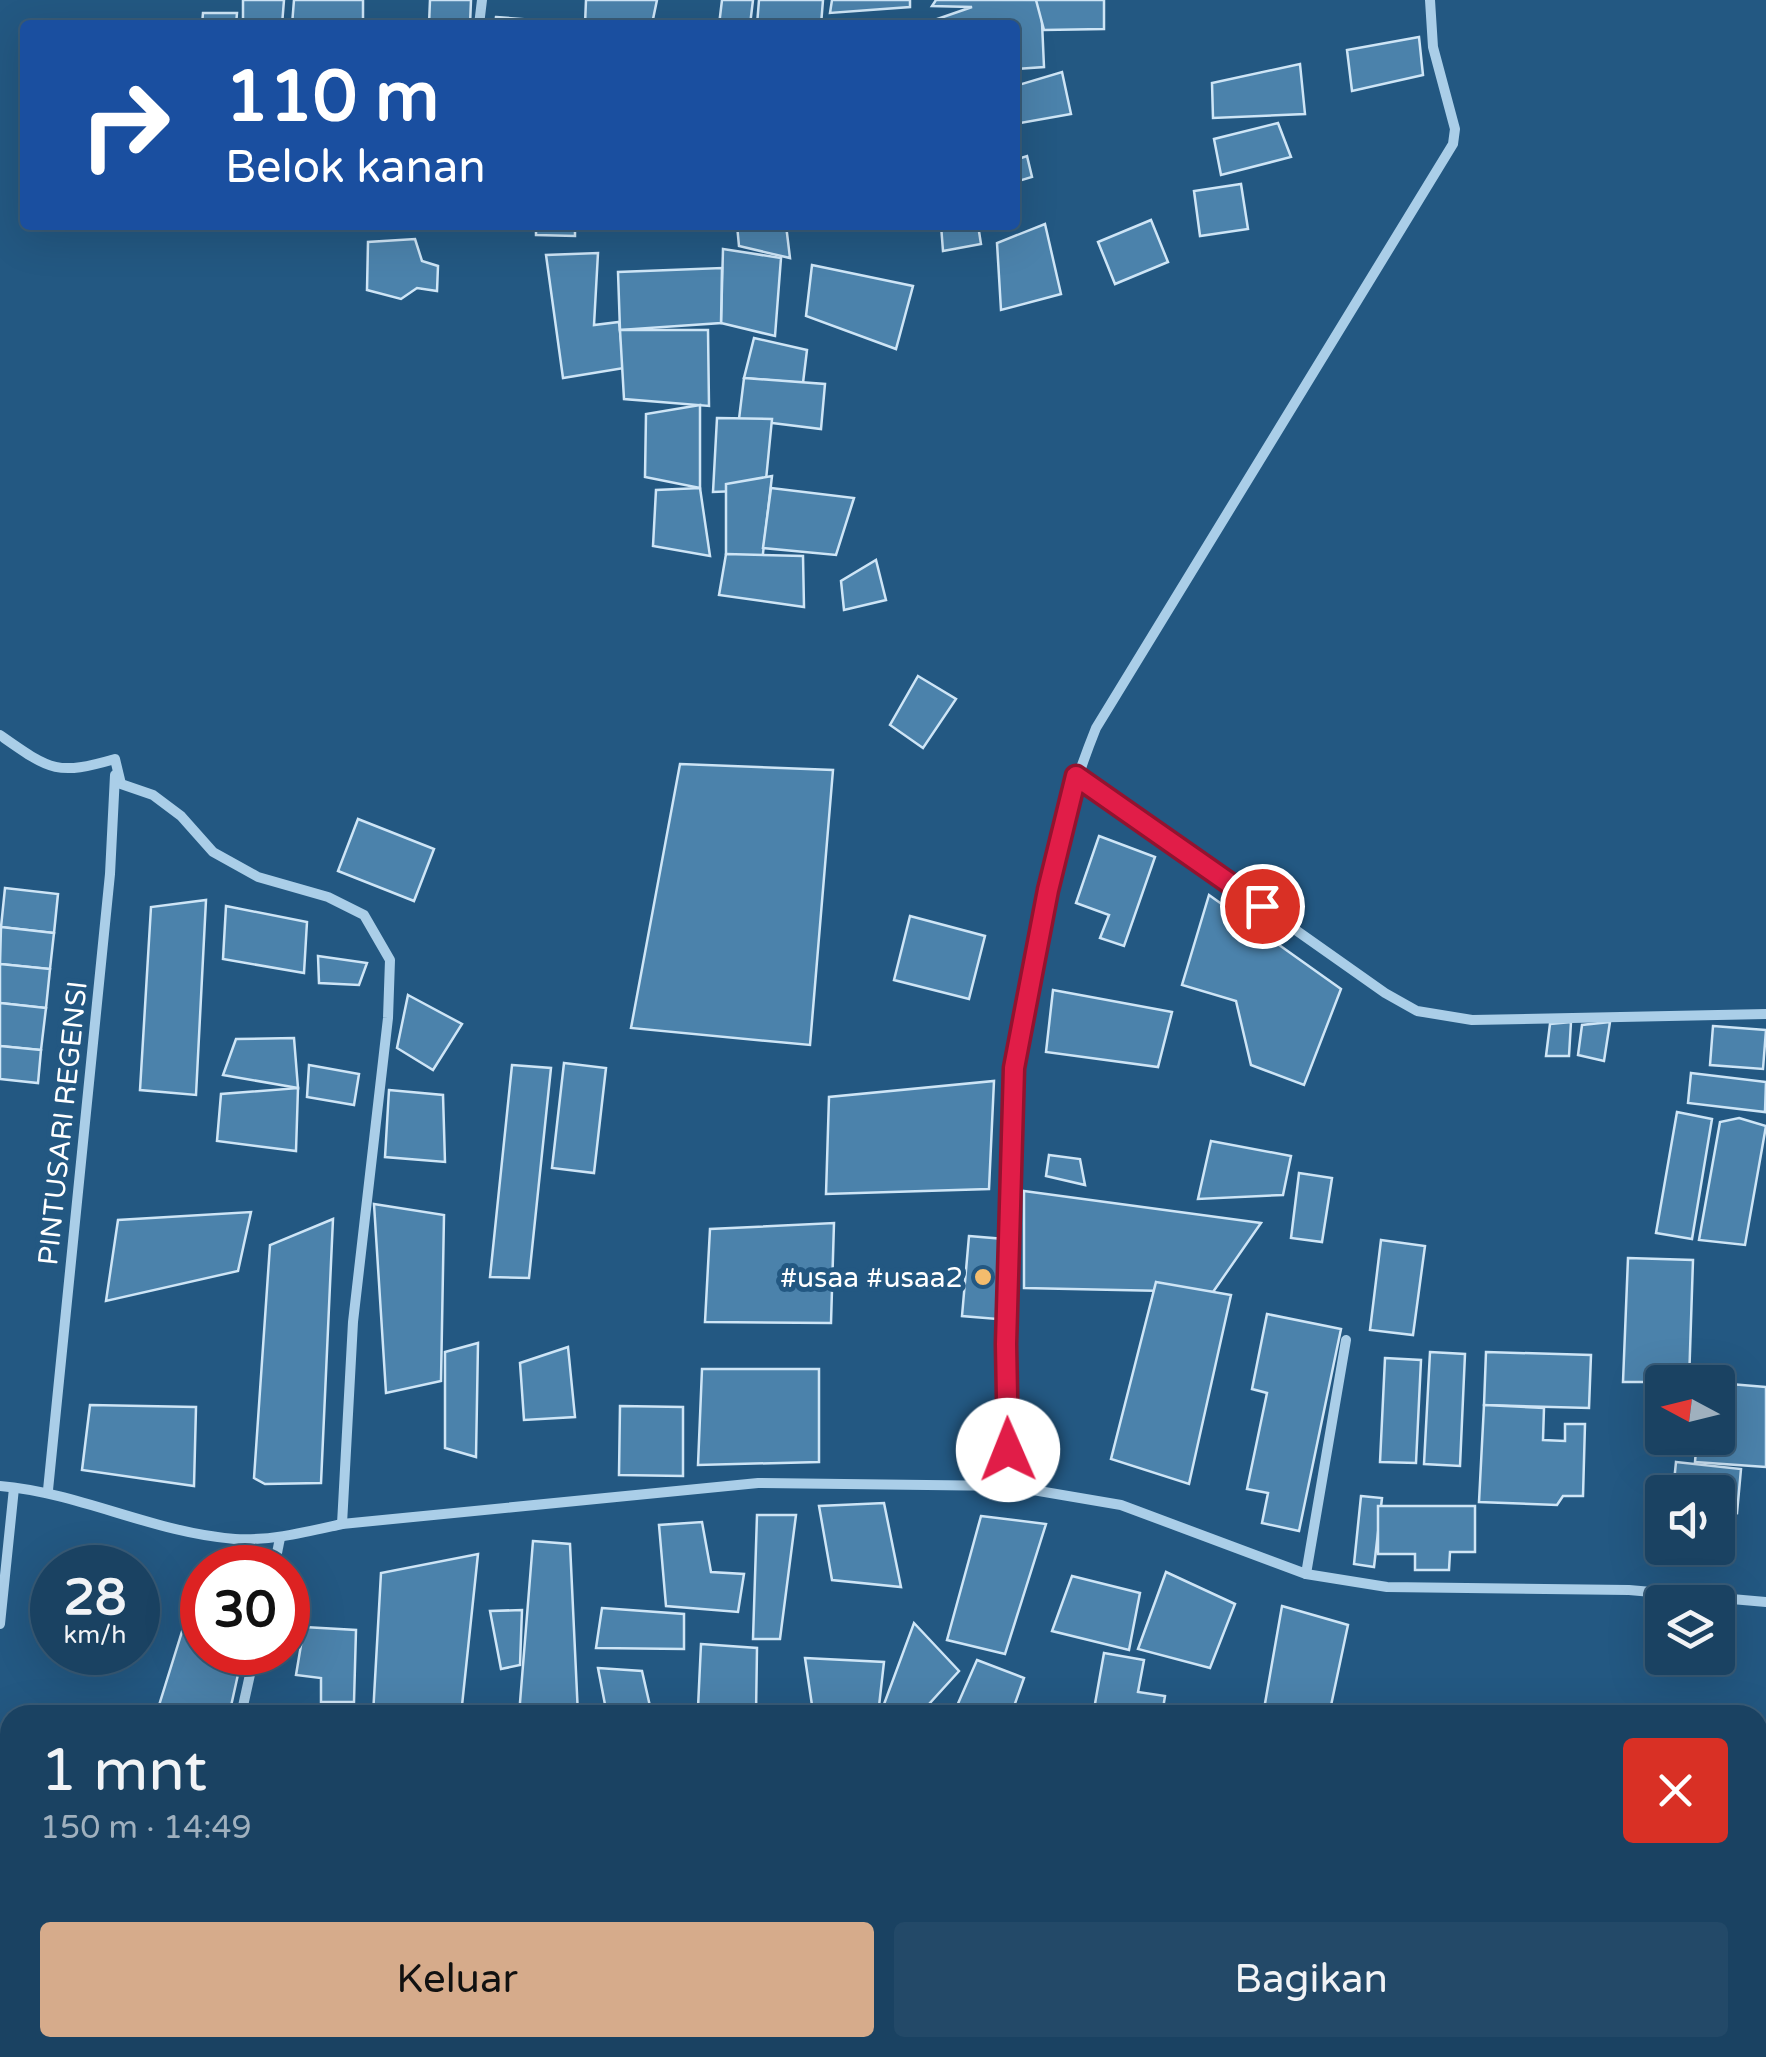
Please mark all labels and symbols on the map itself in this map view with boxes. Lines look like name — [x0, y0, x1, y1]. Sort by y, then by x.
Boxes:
pin — [1220, 864, 1305, 949]
street label: PINTUSARI REGENSI — [31, 979, 95, 1267]
place label: #usaa #usaa2 — [780, 1261, 963, 1295]
marker: #usaa #usaa2 — [972, 1266, 994, 1288]
north arrow — [1645, 1365, 1735, 1455]
position arrow — [956, 1398, 1060, 1502]
speed limit sign: 30 — [180, 1545, 310, 1675]

